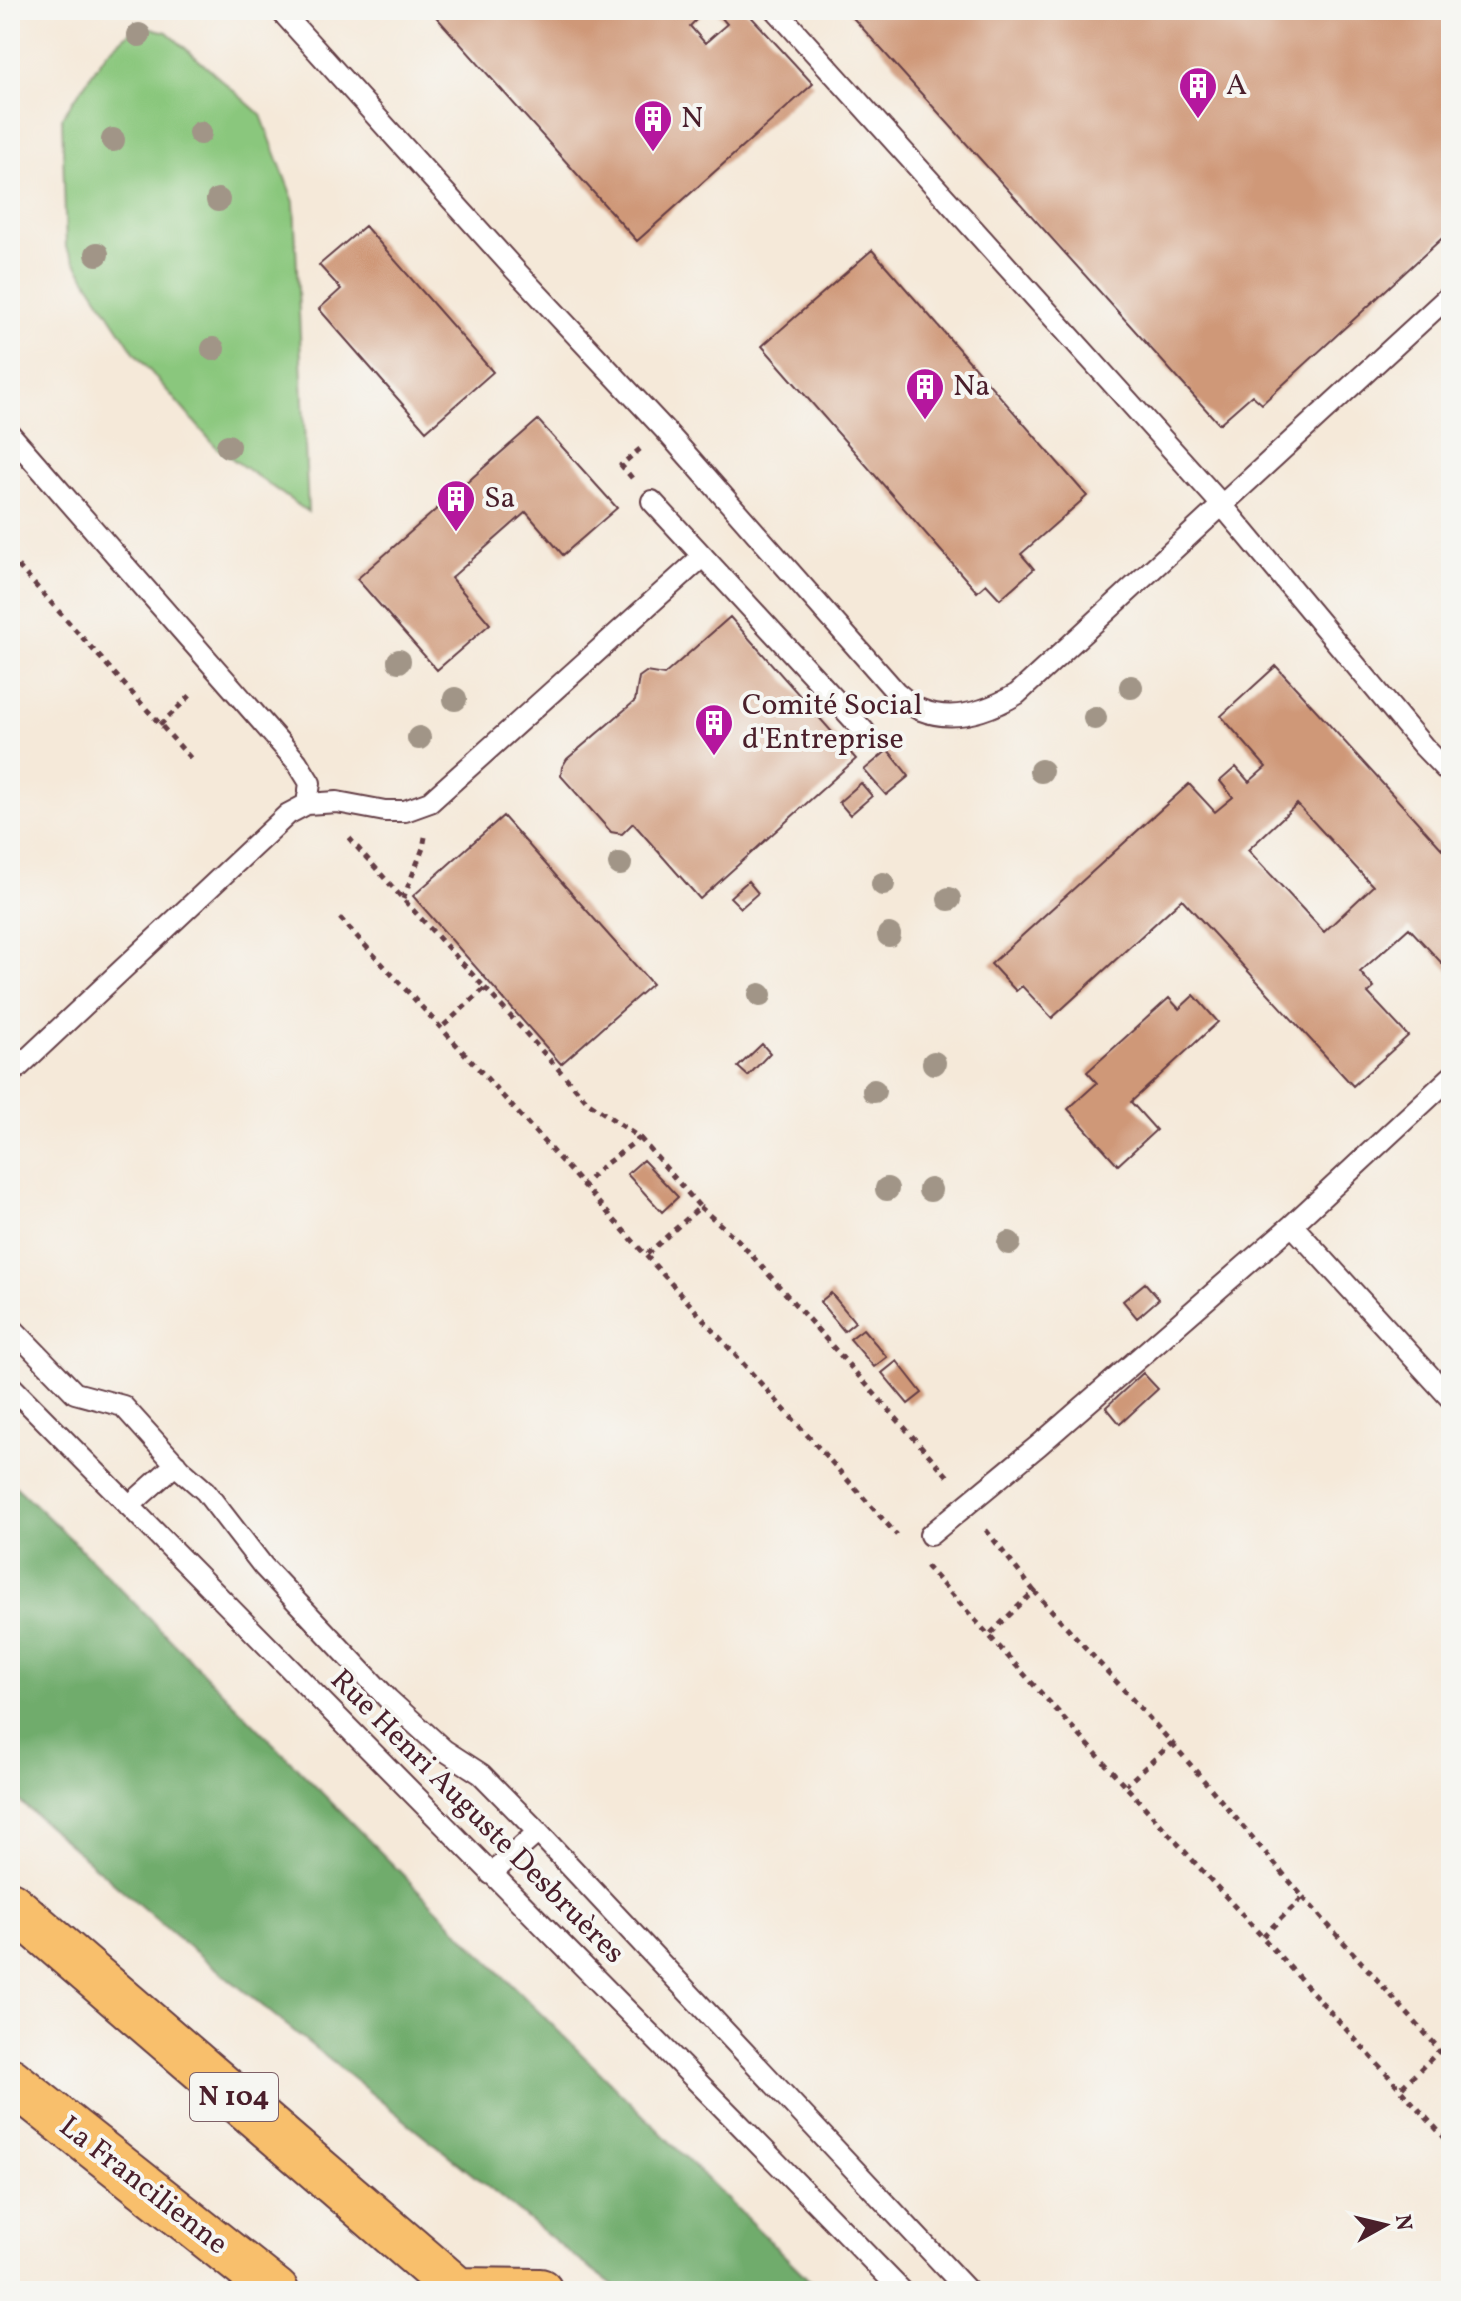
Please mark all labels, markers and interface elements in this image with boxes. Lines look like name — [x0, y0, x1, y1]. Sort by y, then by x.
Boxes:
building icon: A — [1177, 65, 1219, 120]
place label: A — [1226, 65, 1247, 107]
building icon: N — [632, 98, 674, 153]
place label: N — [681, 98, 703, 140]
building icon: Na — [904, 366, 946, 421]
place label: Na — [953, 366, 990, 408]
building icon: Sa — [435, 478, 477, 533]
place label: Sa — [484, 478, 516, 520]
place label: Comité Social d'Entreprise — [742, 685, 922, 761]
building icon: Comité Social d'Entreprise — [693, 702, 735, 757]
street label: Rue Henri Auguste Desbruères — [320, 1660, 634, 1974]
road number: N 104 — [190, 2073, 278, 2121]
street label: La Francilienne — [50, 2107, 236, 2265]
north arrow — [1345, 2185, 1425, 2265]
text: N — [1386, 2212, 1419, 2233]

